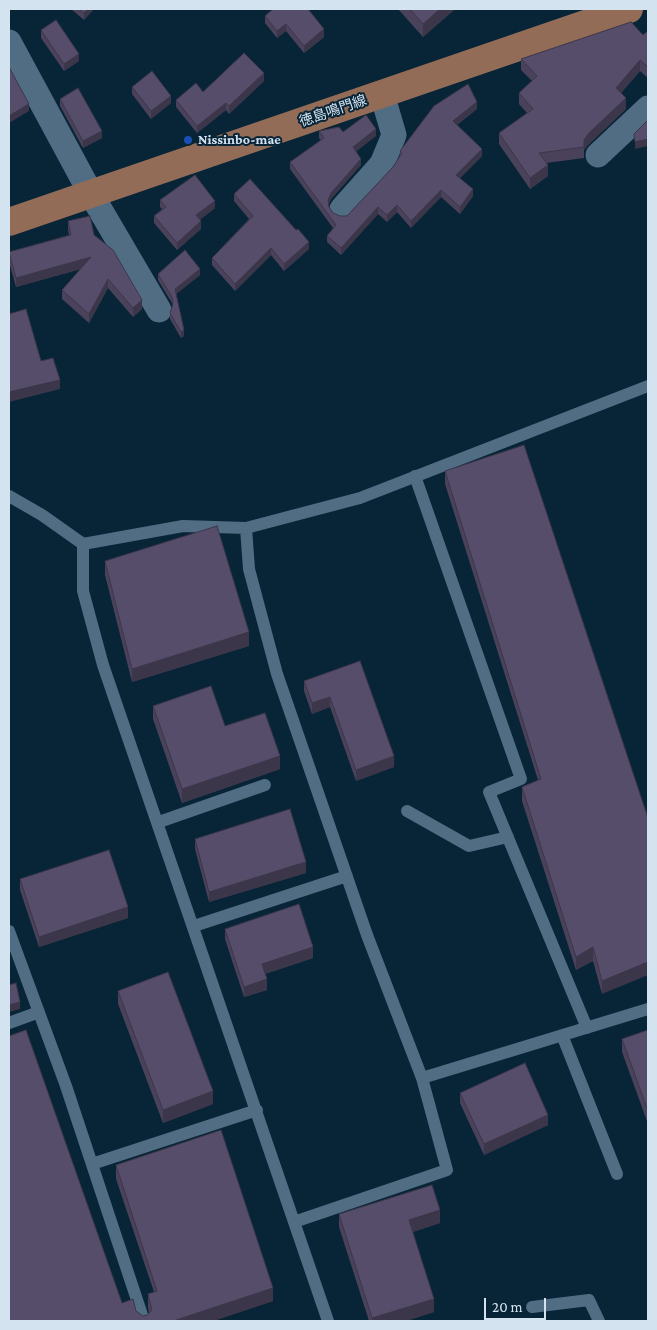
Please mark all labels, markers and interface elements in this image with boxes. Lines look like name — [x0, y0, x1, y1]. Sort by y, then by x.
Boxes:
street label: 徳島鳴門線 — [297, 92, 369, 130]
place label: Nissinbo-mae — [198, 132, 281, 148]
marker: Nissinbo-mae — [182, 134, 194, 146]
scale bar — [487, 1288, 550, 1320]
text: 20 m — [492, 1299, 523, 1315]

